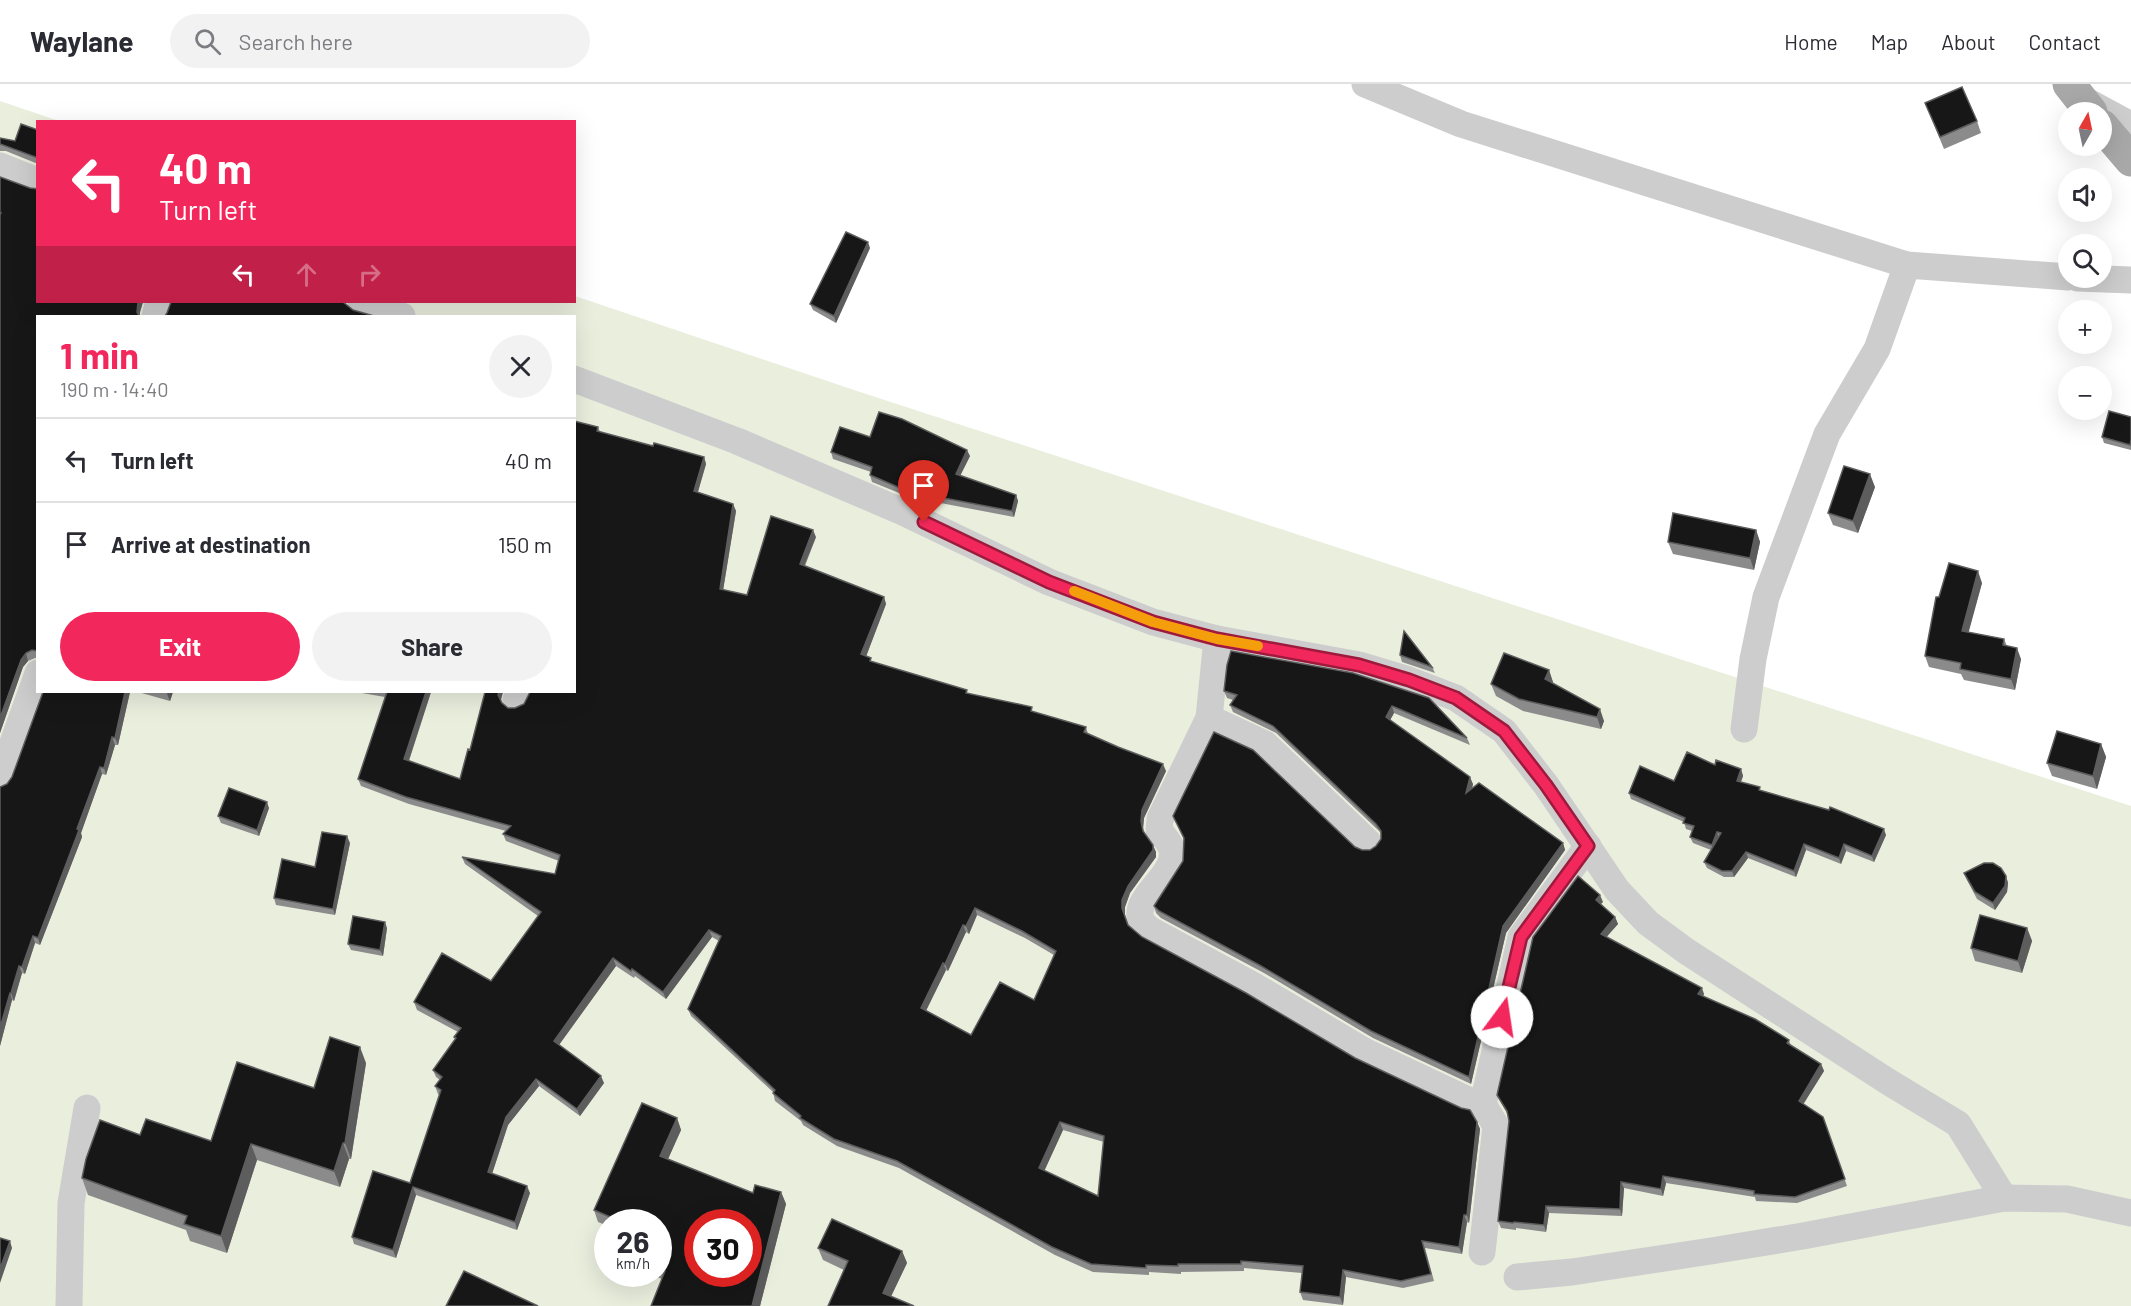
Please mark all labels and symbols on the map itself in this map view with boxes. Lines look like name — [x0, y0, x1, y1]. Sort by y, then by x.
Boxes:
north arrow — [2058, 102, 2112, 156]
pin — [898, 460, 949, 522]
position arrow — [1470, 985, 1534, 1049]
speed limit sign: 30 — [684, 1209, 762, 1287]

